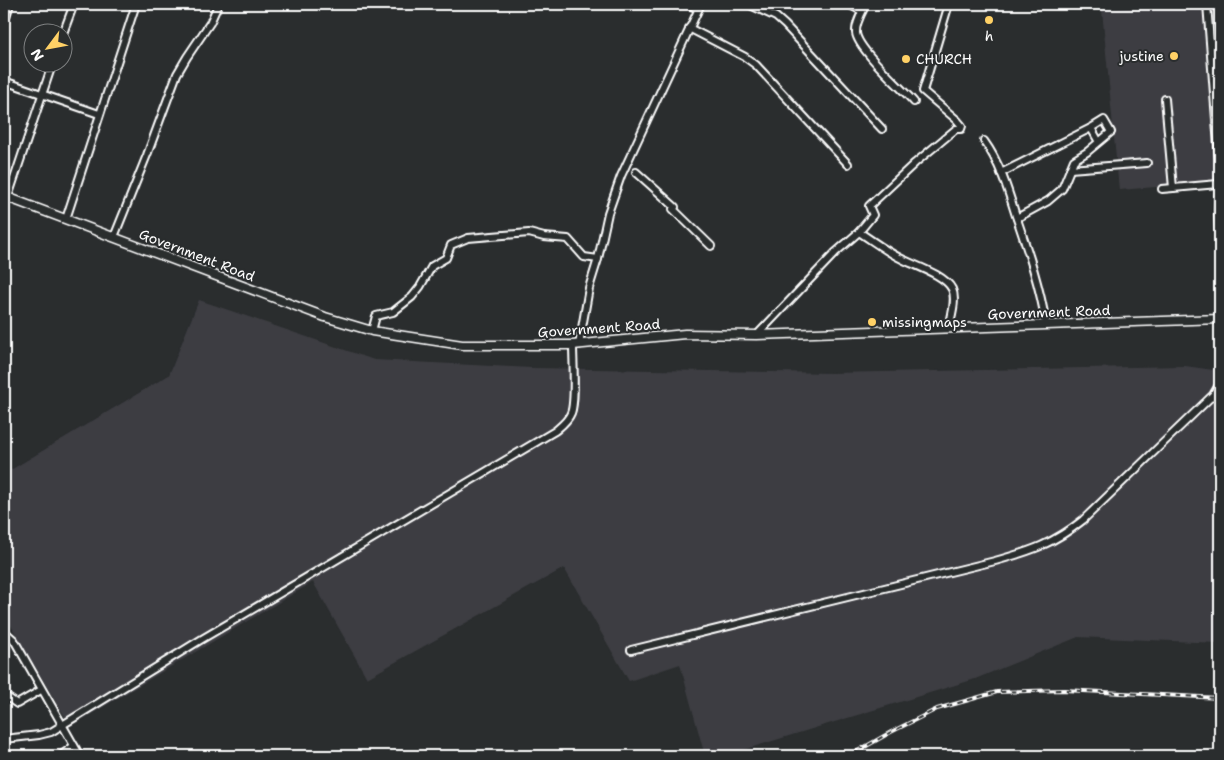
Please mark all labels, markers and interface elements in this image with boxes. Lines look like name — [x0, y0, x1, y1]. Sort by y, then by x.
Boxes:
marker: h — [983, 14, 995, 26]
north arrow — [22, 22, 72, 72]
place label: h — [985, 27, 993, 45]
text: N — [26, 45, 48, 64]
place label: justine — [1119, 47, 1164, 65]
place label: CHURCH — [916, 50, 972, 68]
marker: justine — [1168, 50, 1180, 62]
marker: CHURCH — [900, 53, 912, 65]
street label: Government Road — [136, 225, 258, 285]
street label: Government Road — [987, 301, 1111, 323]
place label: missingmaps — [882, 313, 967, 331]
street label: Government Road — [537, 315, 661, 341]
marker: missingmaps — [866, 316, 878, 328]

